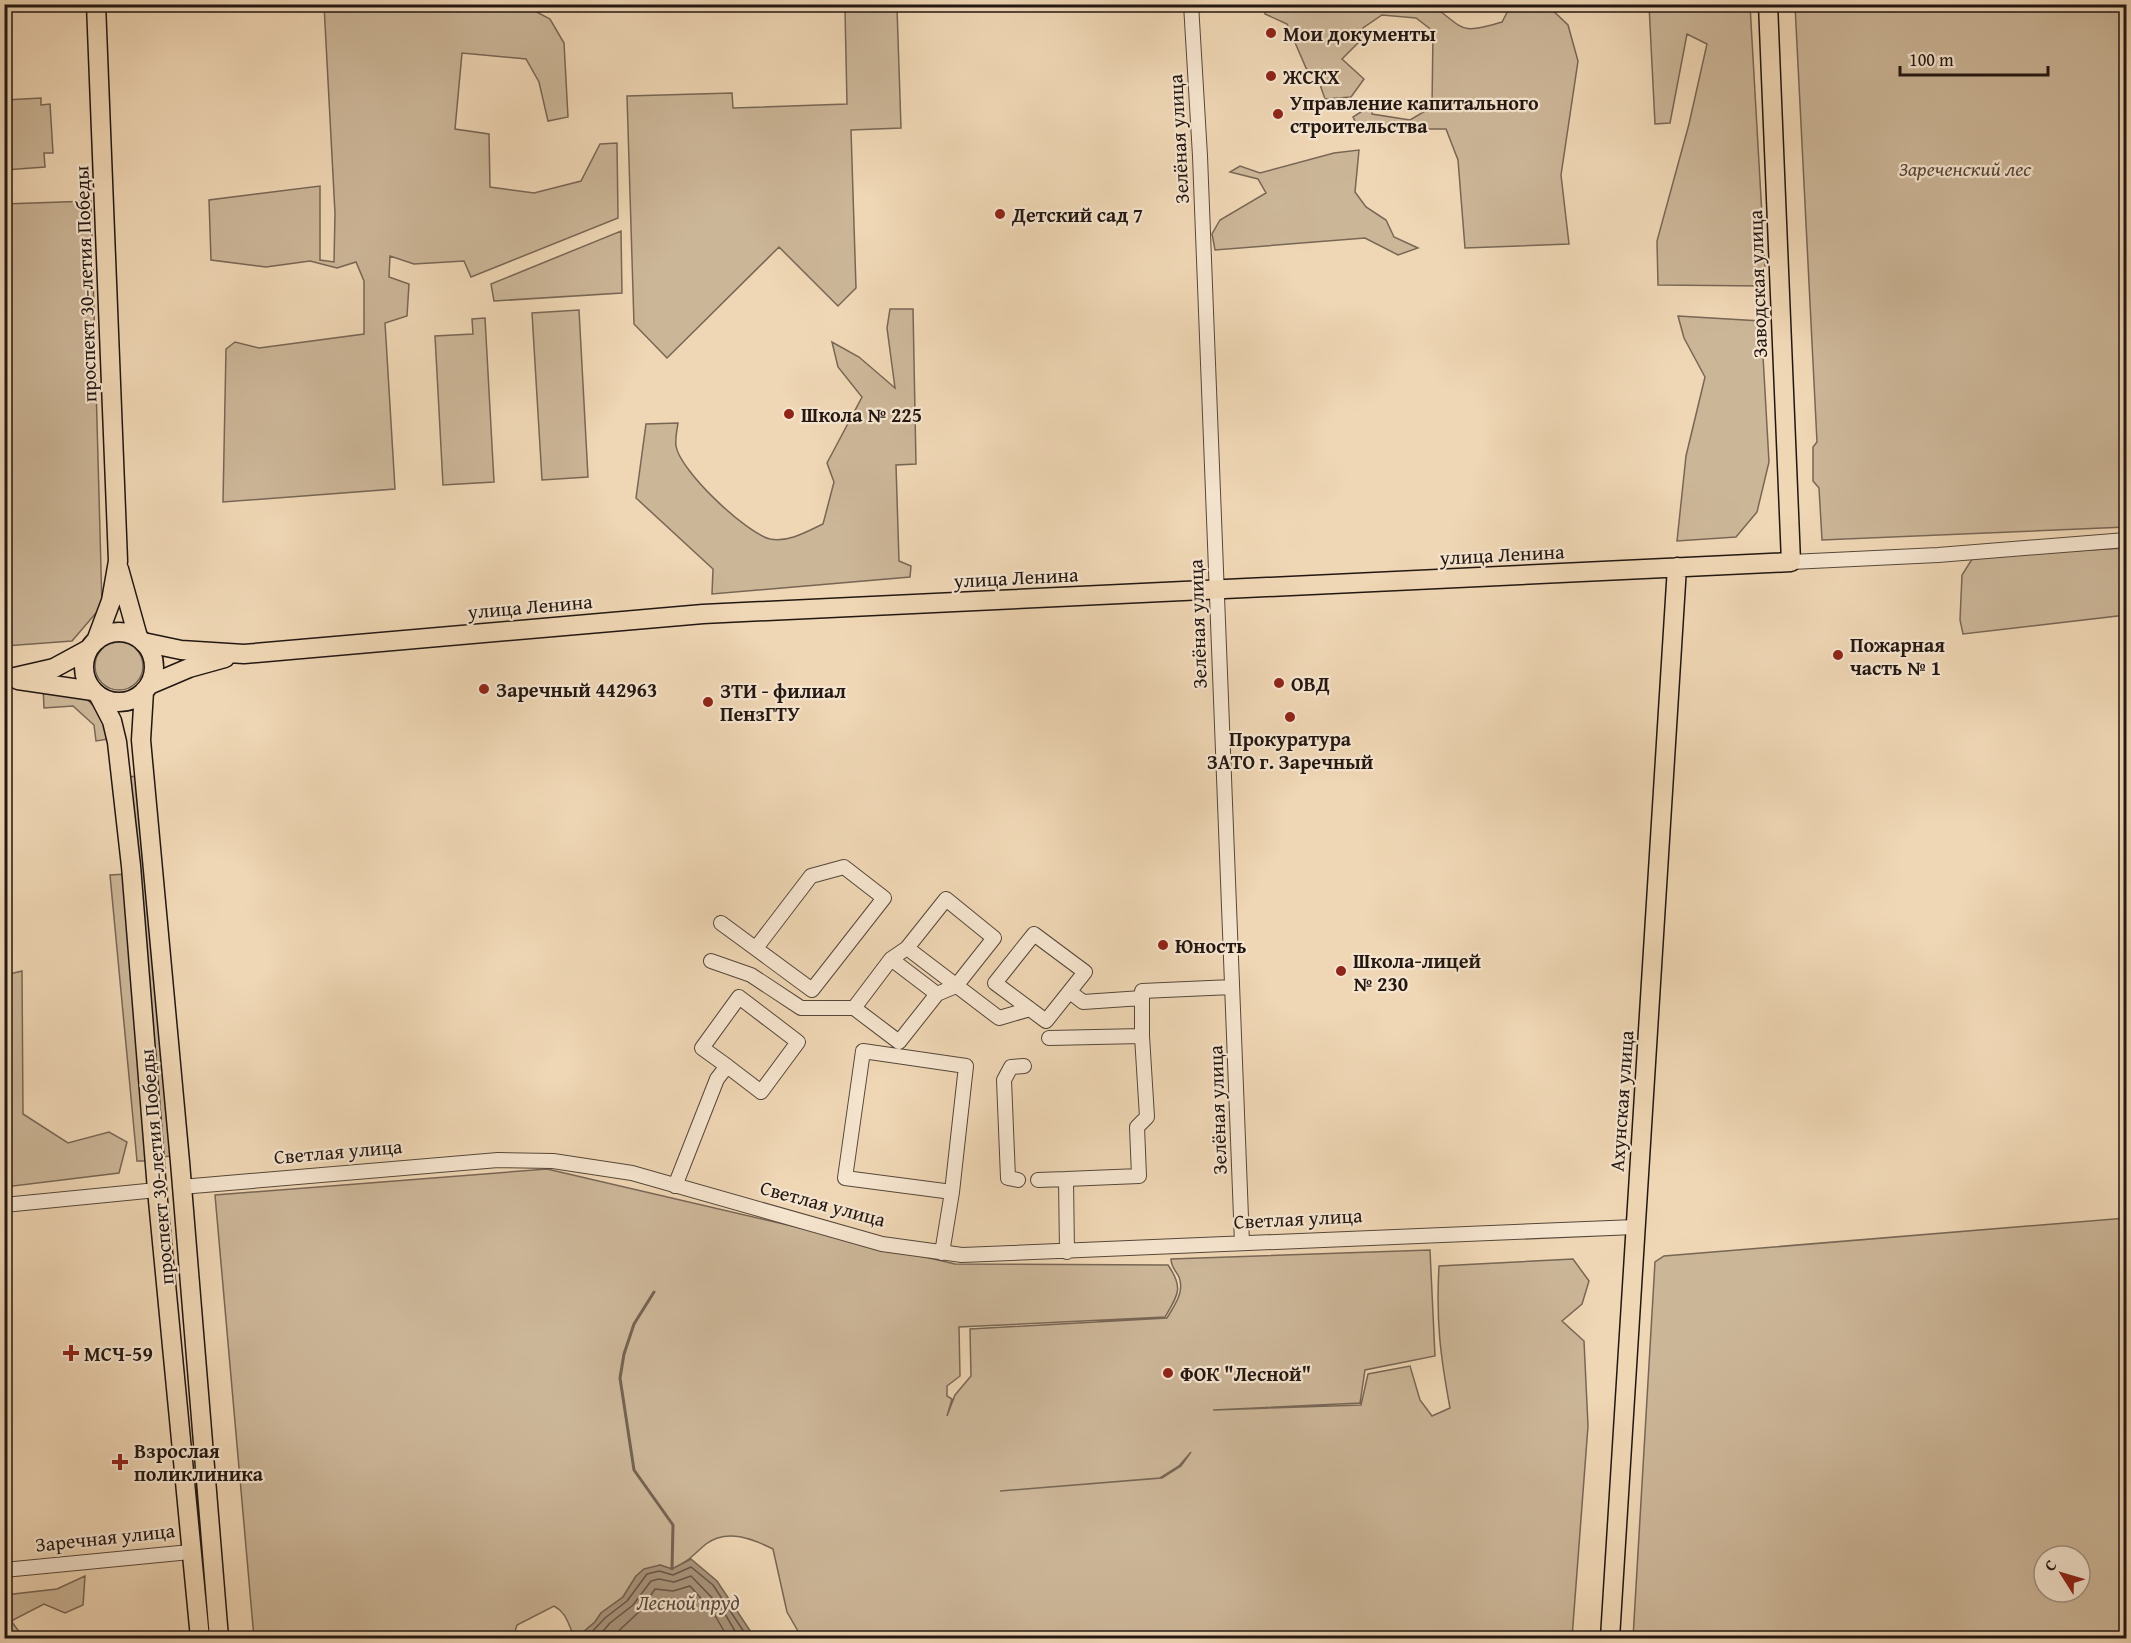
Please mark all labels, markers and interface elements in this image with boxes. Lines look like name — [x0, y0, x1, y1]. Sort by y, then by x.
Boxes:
place label: Мои документы — [1283, 19, 1436, 48]
marker: Мои документы — [1264, 26, 1278, 40]
scale bar — [1900, 39, 2048, 77]
text: 100 m — [1909, 46, 1954, 73]
place label: ЖСКХ — [1282, 62, 1340, 91]
marker: ЖСКХ — [1264, 69, 1278, 83]
street label: Зелёная улица — [1160, 73, 1196, 205]
place label: Управление капитального строительства — [1290, 88, 1539, 140]
marker: Управление капитального строительства — [1271, 107, 1285, 121]
park label: Зареченский лес — [1899, 154, 2032, 183]
street label: проспект 30-летия Победы — [66, 165, 104, 403]
place label: Детский сад 7 — [1011, 200, 1143, 229]
marker: Детский сад 7 — [993, 207, 1007, 221]
street label: Заводская улица — [1740, 209, 1774, 359]
place label: Школа № 225 — [801, 400, 922, 429]
marker: Школа № 225 — [782, 407, 796, 421]
street label: улица Ленина — [1438, 536, 1566, 572]
street label: Зелёная улица — [1180, 558, 1214, 689]
street label: улица Ленина — [952, 559, 1080, 595]
street label: улица Ленина — [465, 586, 594, 626]
place label: Пожарная часть № 1 — [1850, 630, 1945, 682]
marker: Пожарная часть № 1 — [1831, 648, 1845, 662]
place label: ОВД — [1291, 669, 1330, 698]
place label: Заречный 442963 — [496, 675, 657, 704]
place label: ЗТИ - филиал ПензГТУ — [720, 676, 846, 728]
marker: ОВД — [1272, 676, 1286, 690]
marker: Заречный 442963 — [477, 682, 491, 696]
marker: ЗТИ - филиал ПензГТУ — [701, 695, 715, 709]
marker: Прокуратура ЗАТО г. Заречный — [1283, 710, 1297, 724]
place label: Прокуратура ЗАТО г. Заречный — [1207, 724, 1374, 776]
place label: Юность — [1175, 931, 1246, 960]
marker: Юность — [1156, 938, 1170, 952]
place label: Школа-лицей № 230 — [1353, 946, 1482, 998]
marker: Школа-лицей № 230 — [1334, 964, 1348, 978]
street label: Ахунская улица — [1602, 1029, 1640, 1173]
street label: Зелёная улица — [1200, 1044, 1234, 1175]
street label: проспект 30-летия Победы — [131, 1048, 181, 1286]
street label: Светлая улица — [273, 1131, 404, 1171]
street label: Светлая улица — [757, 1172, 889, 1234]
street label: Светлая улица — [1233, 1200, 1364, 1236]
place label: МСЧ-59 — [84, 1339, 153, 1368]
marker: МСЧ-59 — [62, 1344, 80, 1362]
place label: ФОК "Лесной" — [1180, 1359, 1311, 1388]
marker: ФОК "Лесной" — [1161, 1366, 1175, 1380]
place label: Взрослая поликлиника — [134, 1436, 264, 1488]
marker: Взрослая поликлиника — [111, 1453, 129, 1471]
street label: Заречная улица — [34, 1515, 177, 1559]
north arrow — [2032, 1544, 2092, 1604]
text: С — [2038, 1554, 2062, 1576]
water label: Лесной пруд — [636, 1587, 740, 1618]

